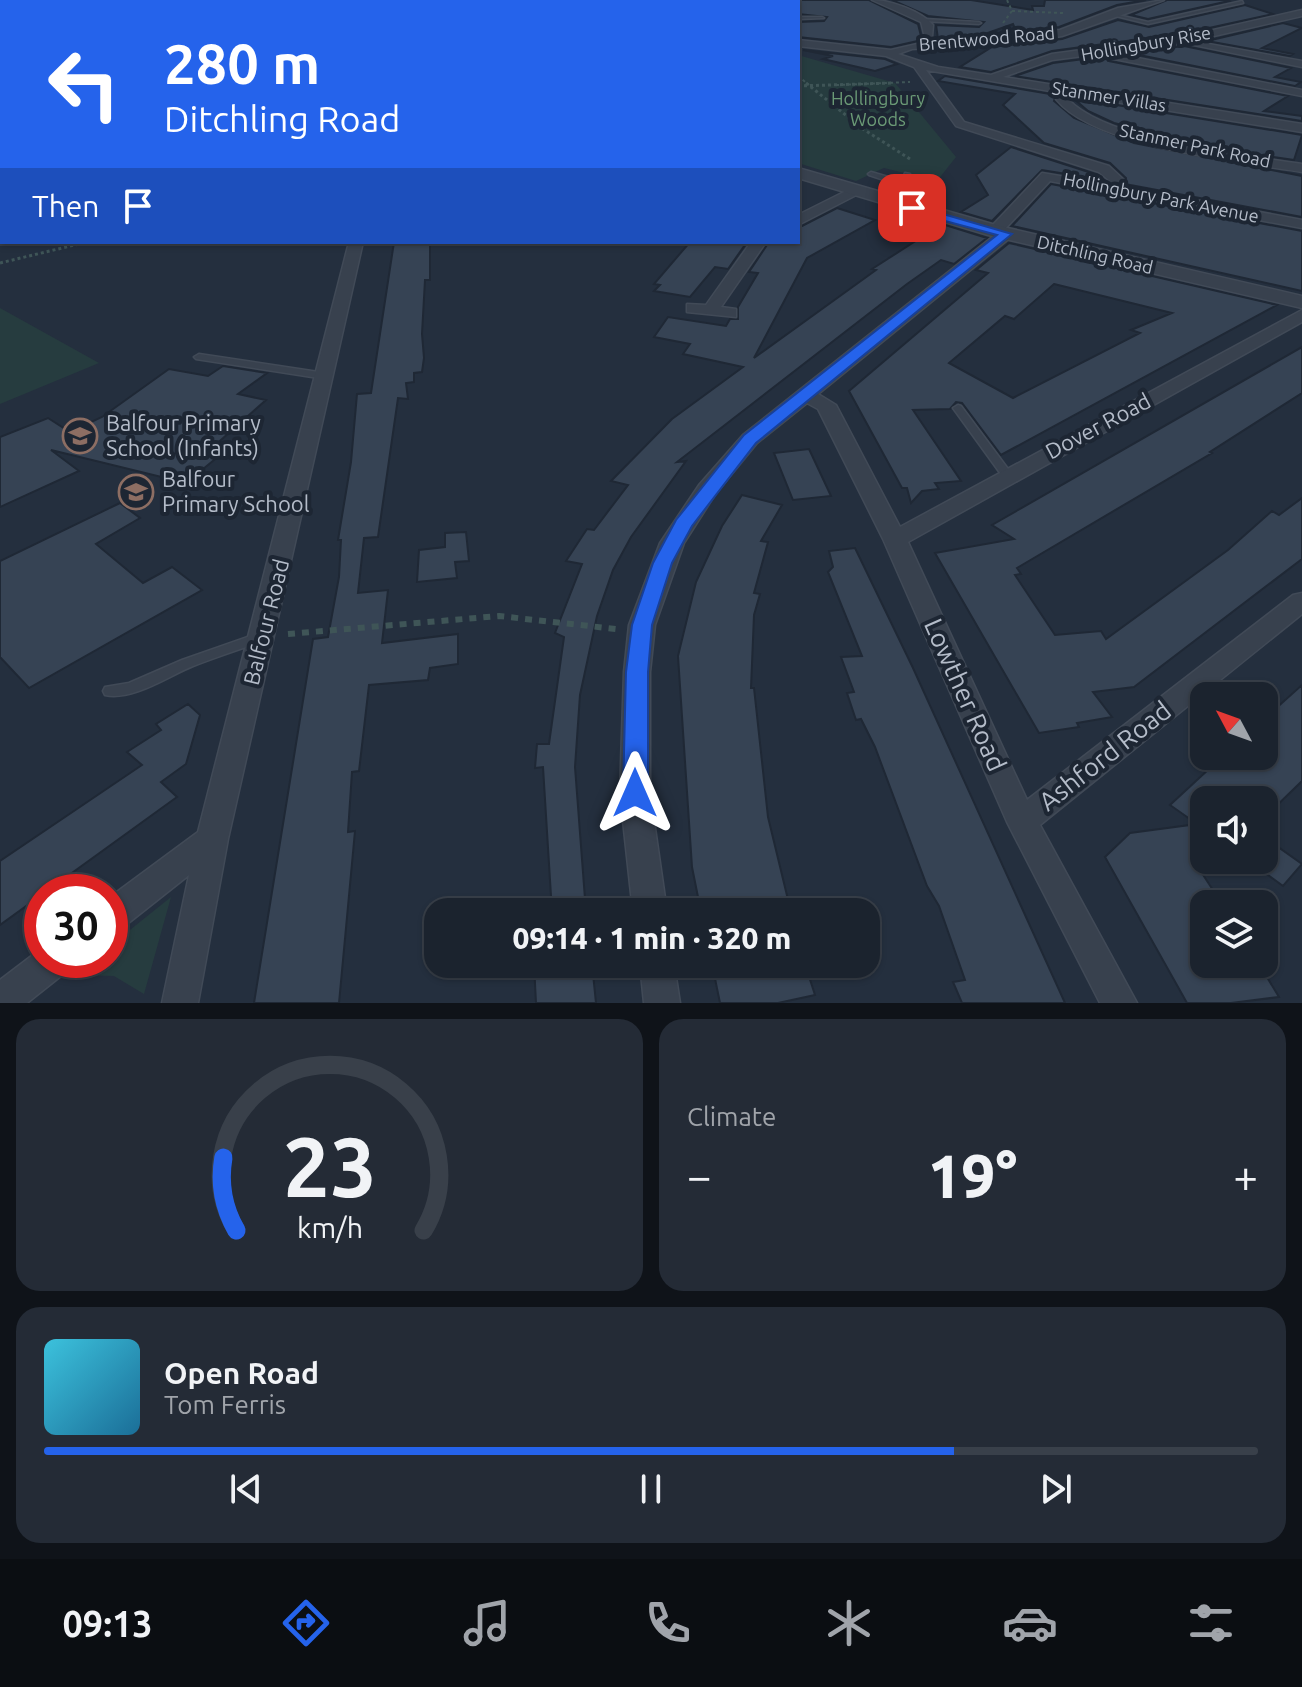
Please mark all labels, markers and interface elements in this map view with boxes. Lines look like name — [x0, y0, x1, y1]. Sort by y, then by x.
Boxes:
street label: Brentwood Road — [918, 22, 1056, 54]
street label: Hollingbury Rise — [1079, 22, 1212, 64]
icon: left — [32, 32, 136, 136]
text: 280 m — [164, 32, 320, 95]
street label: Stanmer Villas — [1051, 77, 1168, 115]
park label: Hollingbury Woods — [831, 88, 925, 129]
text: Ditchling Road — [164, 98, 400, 139]
street label: Stanmer Park Road — [1118, 119, 1273, 171]
street label: Hollingbury Park Avenue — [1062, 168, 1261, 226]
pin — [878, 174, 946, 242]
icon: arrive — [116, 184, 160, 228]
icon: arrive — [890, 186, 934, 230]
text: Then — [32, 189, 100, 223]
street label: Ditchling Road — [1035, 231, 1155, 277]
street label: Dover Road — [1041, 387, 1155, 464]
place label: Balfour Primary School (Infants) — [106, 410, 261, 461]
school or university icon: Balfour Primary School (Infants) — [61, 417, 99, 455]
place label: Balfour Primary School — [162, 466, 310, 516]
school or university icon: Balfour Primary School — [117, 473, 155, 511]
street label: Balfour Road — [238, 556, 293, 687]
street label: Lowther Road — [919, 614, 1012, 775]
north arrow — [1190, 682, 1278, 770]
map controls — [1190, 682, 1278, 978]
street label: Ashford Road — [1033, 695, 1176, 816]
position arrow — [593, 751, 677, 835]
button: sound — [1190, 786, 1278, 874]
speed limit sign: 30 — [24, 874, 128, 978]
button: layers — [1190, 890, 1278, 978]
text: 09:14 · 1 min · 320 m — [513, 921, 791, 955]
text: Climate — [687, 1102, 776, 1131]
text: 23 — [283, 1119, 376, 1213]
text: 19° — [928, 1142, 1017, 1209]
text: − — [687, 1151, 712, 1200]
text: + — [1233, 1151, 1258, 1200]
text: km/h — [297, 1211, 363, 1243]
text: Open Road — [164, 1356, 319, 1390]
text: Tom Ferris — [164, 1390, 286, 1419]
icon: previous — [224, 1467, 268, 1511]
icon: pause — [629, 1467, 673, 1511]
icon: next — [1034, 1467, 1078, 1511]
icon: directions — [278, 1595, 334, 1651]
icon: music — [459, 1595, 515, 1651]
icon: phone — [640, 1595, 696, 1651]
icon: climate — [821, 1595, 877, 1651]
icon: car — [1002, 1595, 1058, 1651]
icon: filters — [1183, 1595, 1239, 1651]
text: 09:13 — [63, 1603, 153, 1644]

